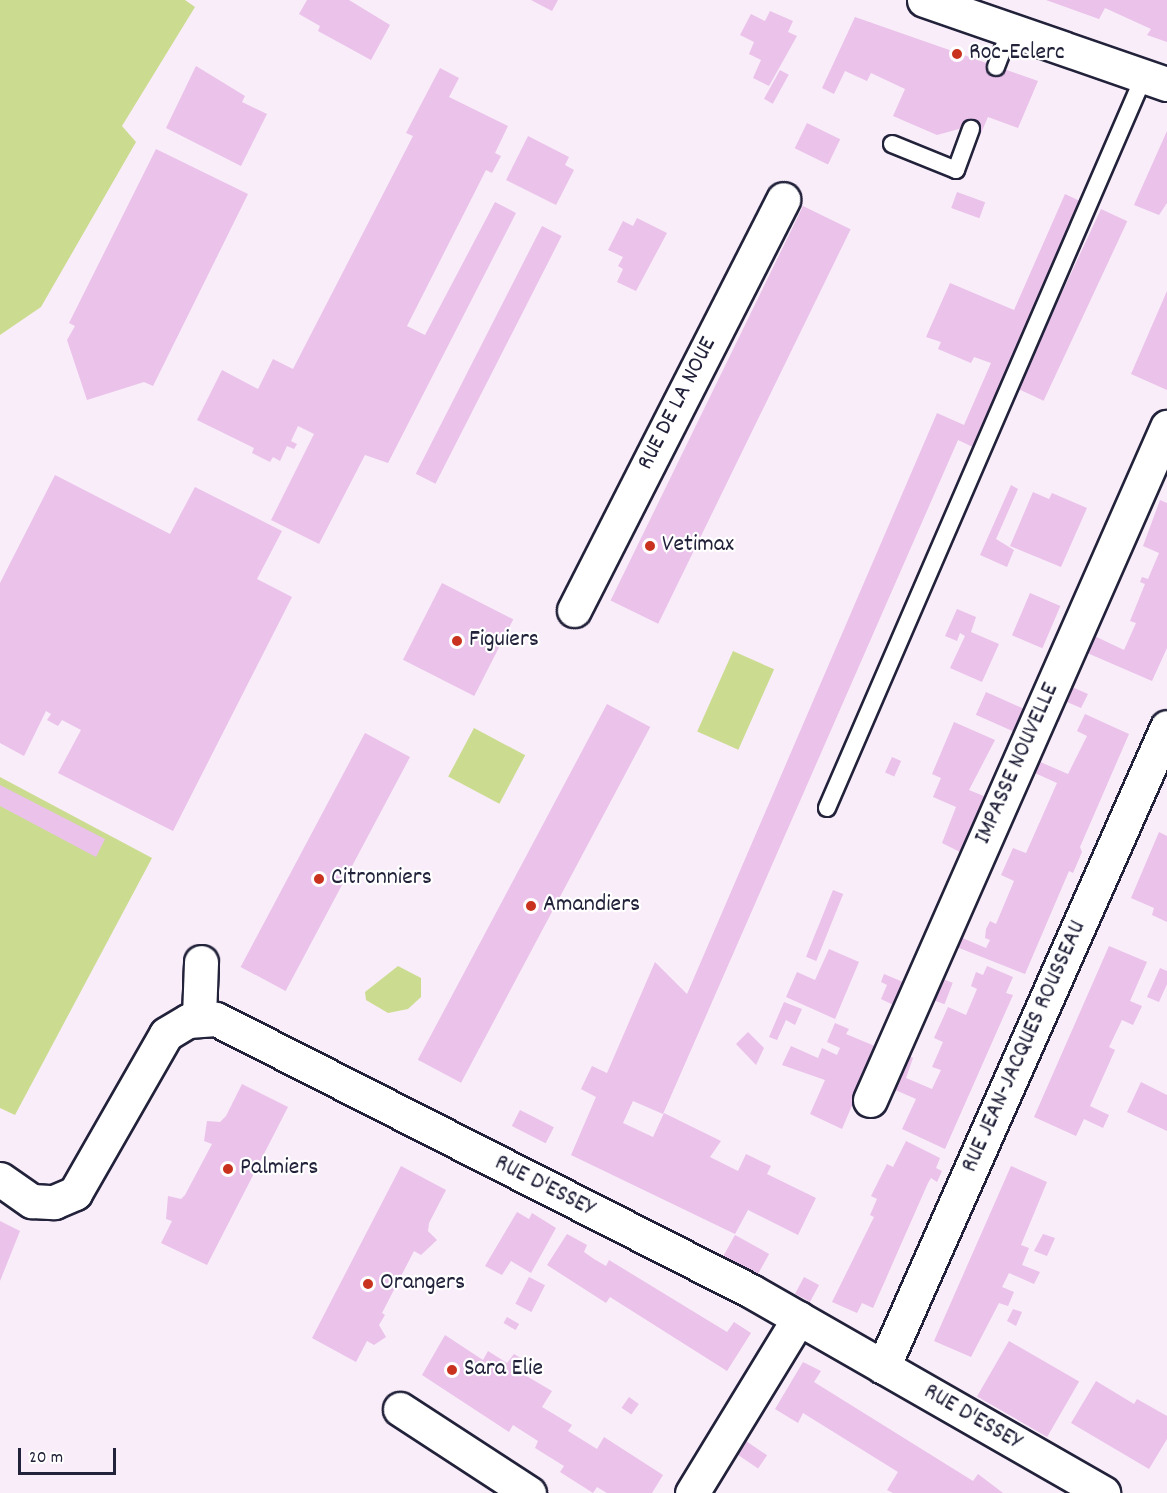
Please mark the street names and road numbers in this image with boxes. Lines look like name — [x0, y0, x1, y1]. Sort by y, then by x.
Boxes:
street label: RUE DE LA NOUE — [632, 333, 724, 475]
street label: IMPASSE NOUVELLE — [970, 679, 1066, 849]
street label: RUE JEAN-JACQUES ROUSSEAU — [956, 917, 1094, 1177]
street label: RUE D'ESSEY — [489, 1150, 599, 1224]
street label: RUE D'ESSEY — [918, 1378, 1026, 1458]

